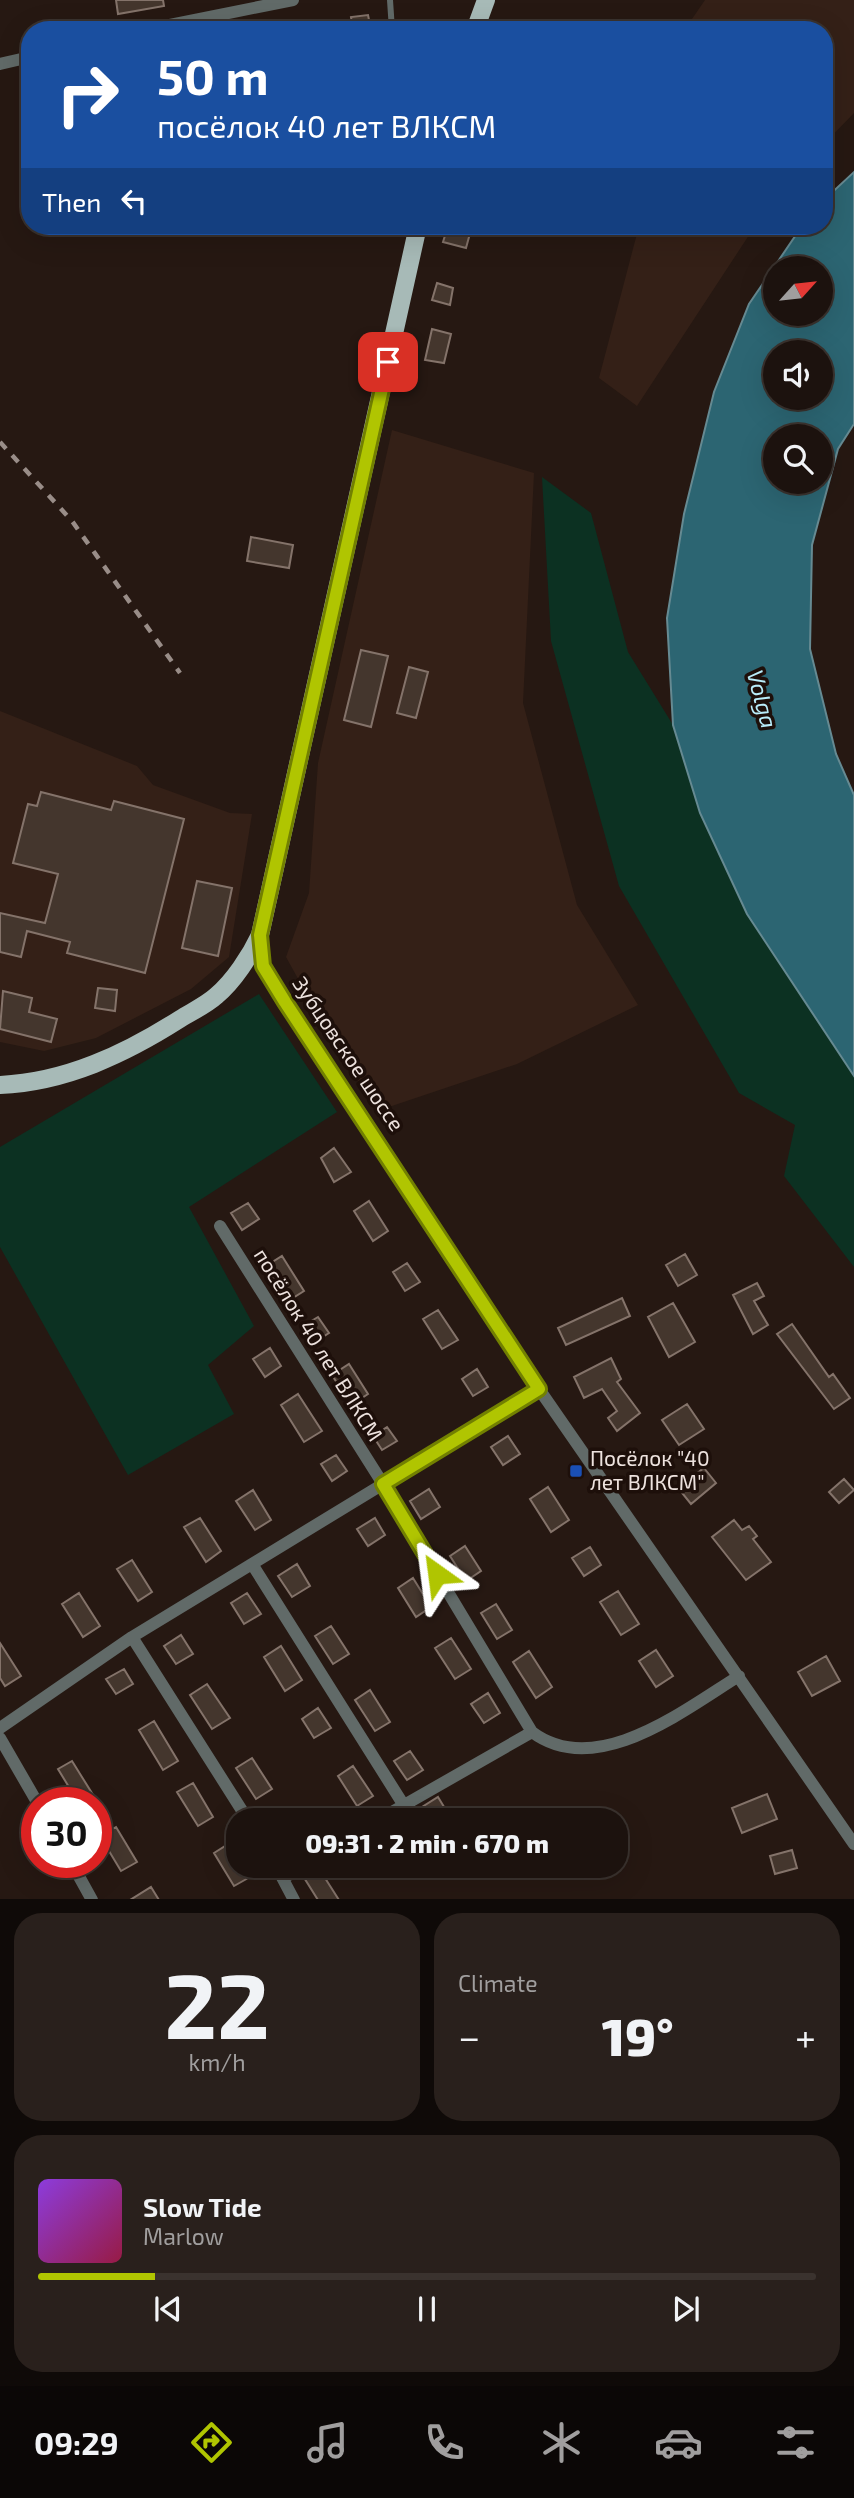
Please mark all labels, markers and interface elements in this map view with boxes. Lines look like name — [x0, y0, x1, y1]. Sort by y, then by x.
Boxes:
text: 50 m — [157, 46, 269, 105]
icon: right — [42, 49, 133, 140]
text: посёлок 40 лет ВЛКСМ — [157, 106, 496, 144]
icon: left — [115, 182, 153, 220]
text: Then — [42, 186, 101, 217]
north arrow — [763, 256, 833, 326]
map controls — [763, 256, 833, 494]
pin — [358, 332, 418, 392]
button: sound — [763, 340, 833, 410]
icon: arrive — [369, 343, 407, 381]
button: search — [763, 424, 833, 494]
water label: Volga — [742, 667, 784, 731]
street label: Зубцовское шоссе — [287, 971, 410, 1136]
street label: посёлок 40 лет ВЛКСМ — [250, 1243, 389, 1445]
place label: Посёлок "40 лет ВЛКСМ" — [590, 1445, 710, 1494]
marker: Посёлок "40 лет ВЛКСМ" — [568, 1463, 584, 1479]
position arrow — [400, 1537, 474, 1611]
speed limit sign: 30 — [21, 1787, 112, 1878]
text: 09:31 · 2 min · 670 m — [305, 1827, 549, 1858]
text: 22 — [164, 1948, 270, 2057]
text: Climate — [458, 1969, 538, 1997]
text: 19° — [602, 2004, 674, 2066]
text: − — [458, 2013, 480, 2059]
text: + — [795, 2013, 816, 2059]
text: km/h — [188, 2048, 246, 2076]
text: Slow Tide — [143, 2191, 262, 2222]
text: Marlow — [143, 2222, 224, 2250]
icon: previous — [149, 2290, 187, 2328]
icon: pause — [408, 2290, 446, 2328]
icon: next — [667, 2290, 705, 2328]
icon: directions — [187, 2418, 236, 2467]
icon: music — [303, 2418, 352, 2467]
icon: phone — [420, 2418, 469, 2467]
icon: climate — [537, 2418, 586, 2467]
icon: car — [654, 2418, 703, 2467]
icon: filters — [771, 2418, 820, 2467]
text: 09:29 — [34, 2423, 119, 2461]

